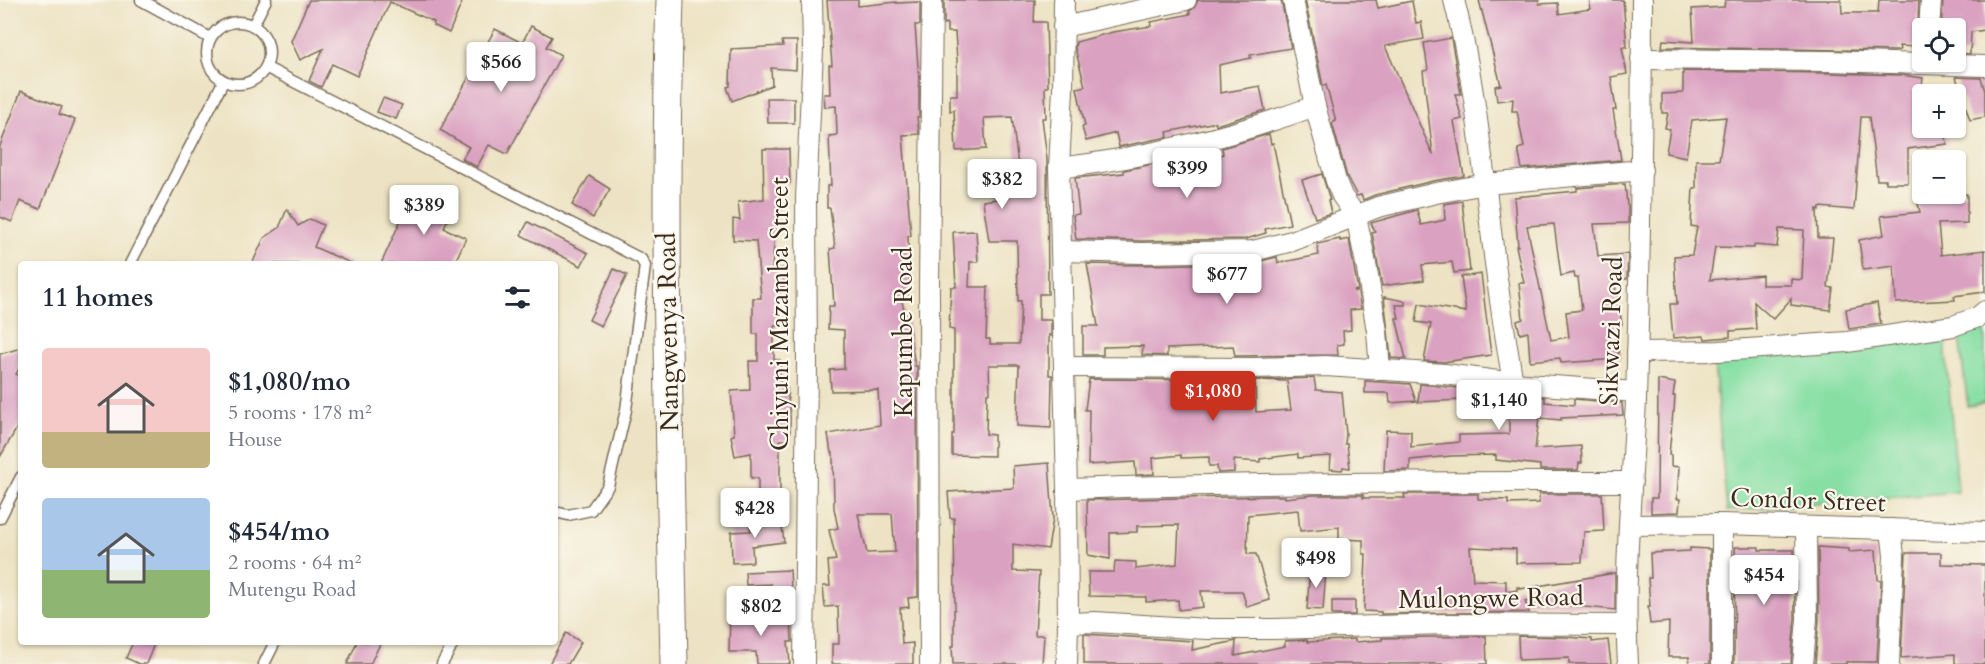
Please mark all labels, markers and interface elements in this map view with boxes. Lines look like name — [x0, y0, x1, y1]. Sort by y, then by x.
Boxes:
map controls — [1912, 18, 1966, 204]
button: locate — [1912, 18, 1966, 72]
pin: $566 — [465, 42, 537, 93]
text: $566 — [481, 48, 521, 75]
button: + — [1912, 84, 1966, 138]
pin: $399 — [1151, 148, 1223, 199]
button: − — [1912, 150, 1966, 204]
text: $399 — [1167, 154, 1207, 181]
pin: $382 — [966, 159, 1038, 210]
text: $382 — [982, 165, 1022, 192]
street label: Chiyuni Mazamba Street — [762, 177, 797, 451]
pin: $389 — [388, 185, 460, 236]
text: $389 — [404, 191, 444, 218]
street label: Nangwenya Road — [649, 232, 687, 432]
street label: Kapumbe Road — [886, 247, 921, 417]
pin: $677 — [1191, 254, 1263, 305]
street label: Sikwazi Road — [1591, 256, 1631, 406]
text: $677 — [1207, 260, 1247, 287]
text: 11 homes — [42, 280, 153, 315]
icon: filters — [501, 281, 534, 314]
text: $1,080/mo — [228, 364, 351, 399]
pin: $1,080 — [1164, 371, 1262, 422]
icon: home — [90, 372, 162, 444]
text: $1,080 — [1184, 377, 1242, 404]
pin: $1,140 — [1450, 380, 1548, 431]
text: $1,140 — [1470, 386, 1528, 413]
text: 5 rooms · 178 m² — [228, 399, 372, 426]
text: House — [228, 426, 282, 453]
street label: Condor Street — [1730, 480, 1886, 520]
pin: $428 — [719, 488, 791, 539]
text: $428 — [735, 494, 775, 521]
text: $454/mo — [228, 514, 330, 549]
icon: home — [90, 522, 162, 594]
pin: $498 — [1280, 538, 1352, 589]
text: $498 — [1296, 544, 1336, 571]
text: 2 rooms · 64 m² — [228, 549, 361, 576]
pin: $454 — [1728, 555, 1800, 606]
text: $454 — [1744, 561, 1784, 588]
text: Mutengu Road — [228, 576, 356, 603]
street label: Mulongwe Road — [1398, 579, 1584, 617]
pin: $802 — [725, 586, 797, 637]
text: $802 — [741, 592, 781, 619]

